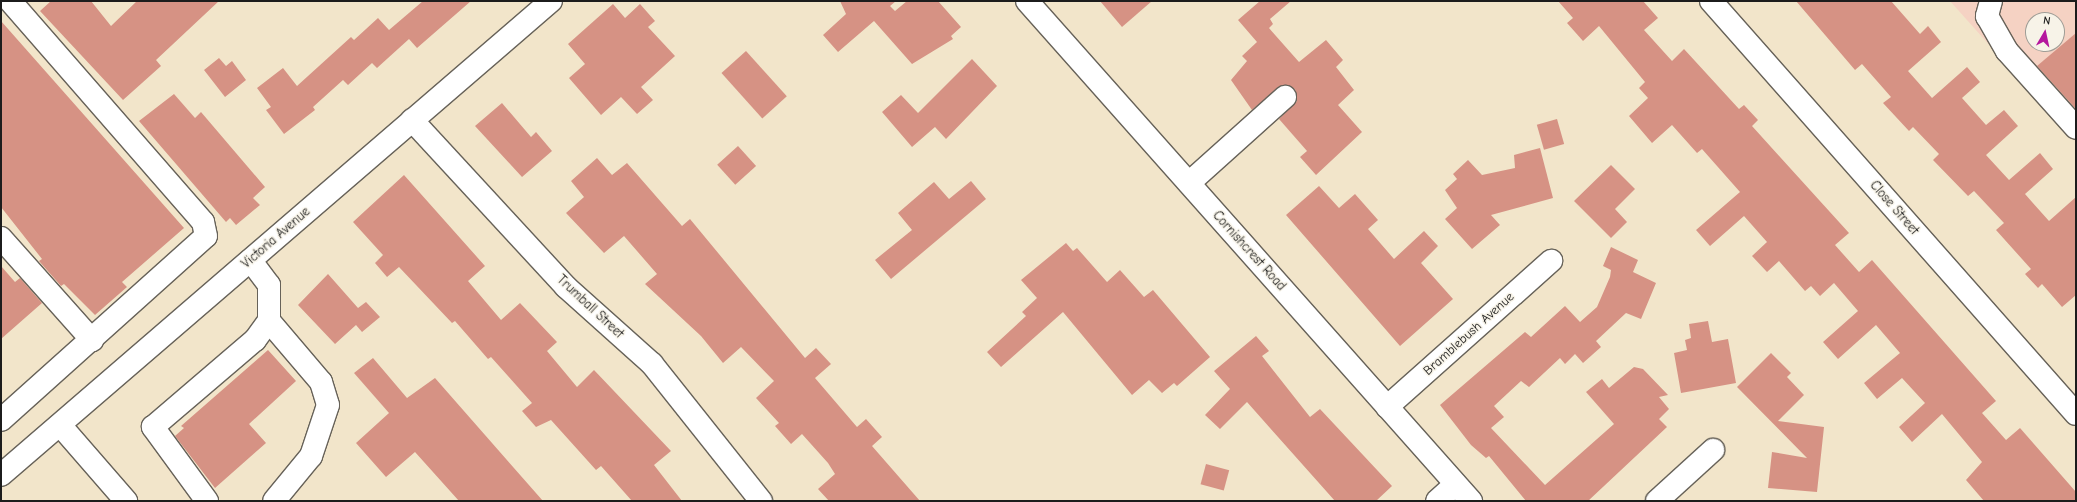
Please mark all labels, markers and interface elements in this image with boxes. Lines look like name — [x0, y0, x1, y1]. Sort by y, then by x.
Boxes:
north arrow — [2025, 12, 2065, 52]
text: N — [2042, 14, 2051, 28]
street label: Close Street — [1866, 178, 1922, 238]
street label: Victoria Avenue — [239, 204, 313, 272]
street label: Cornishcrest Road — [1209, 208, 1289, 294]
street label: Trumball Street — [553, 272, 627, 342]
street label: Bramblebush Avenue — [1420, 289, 1518, 379]

